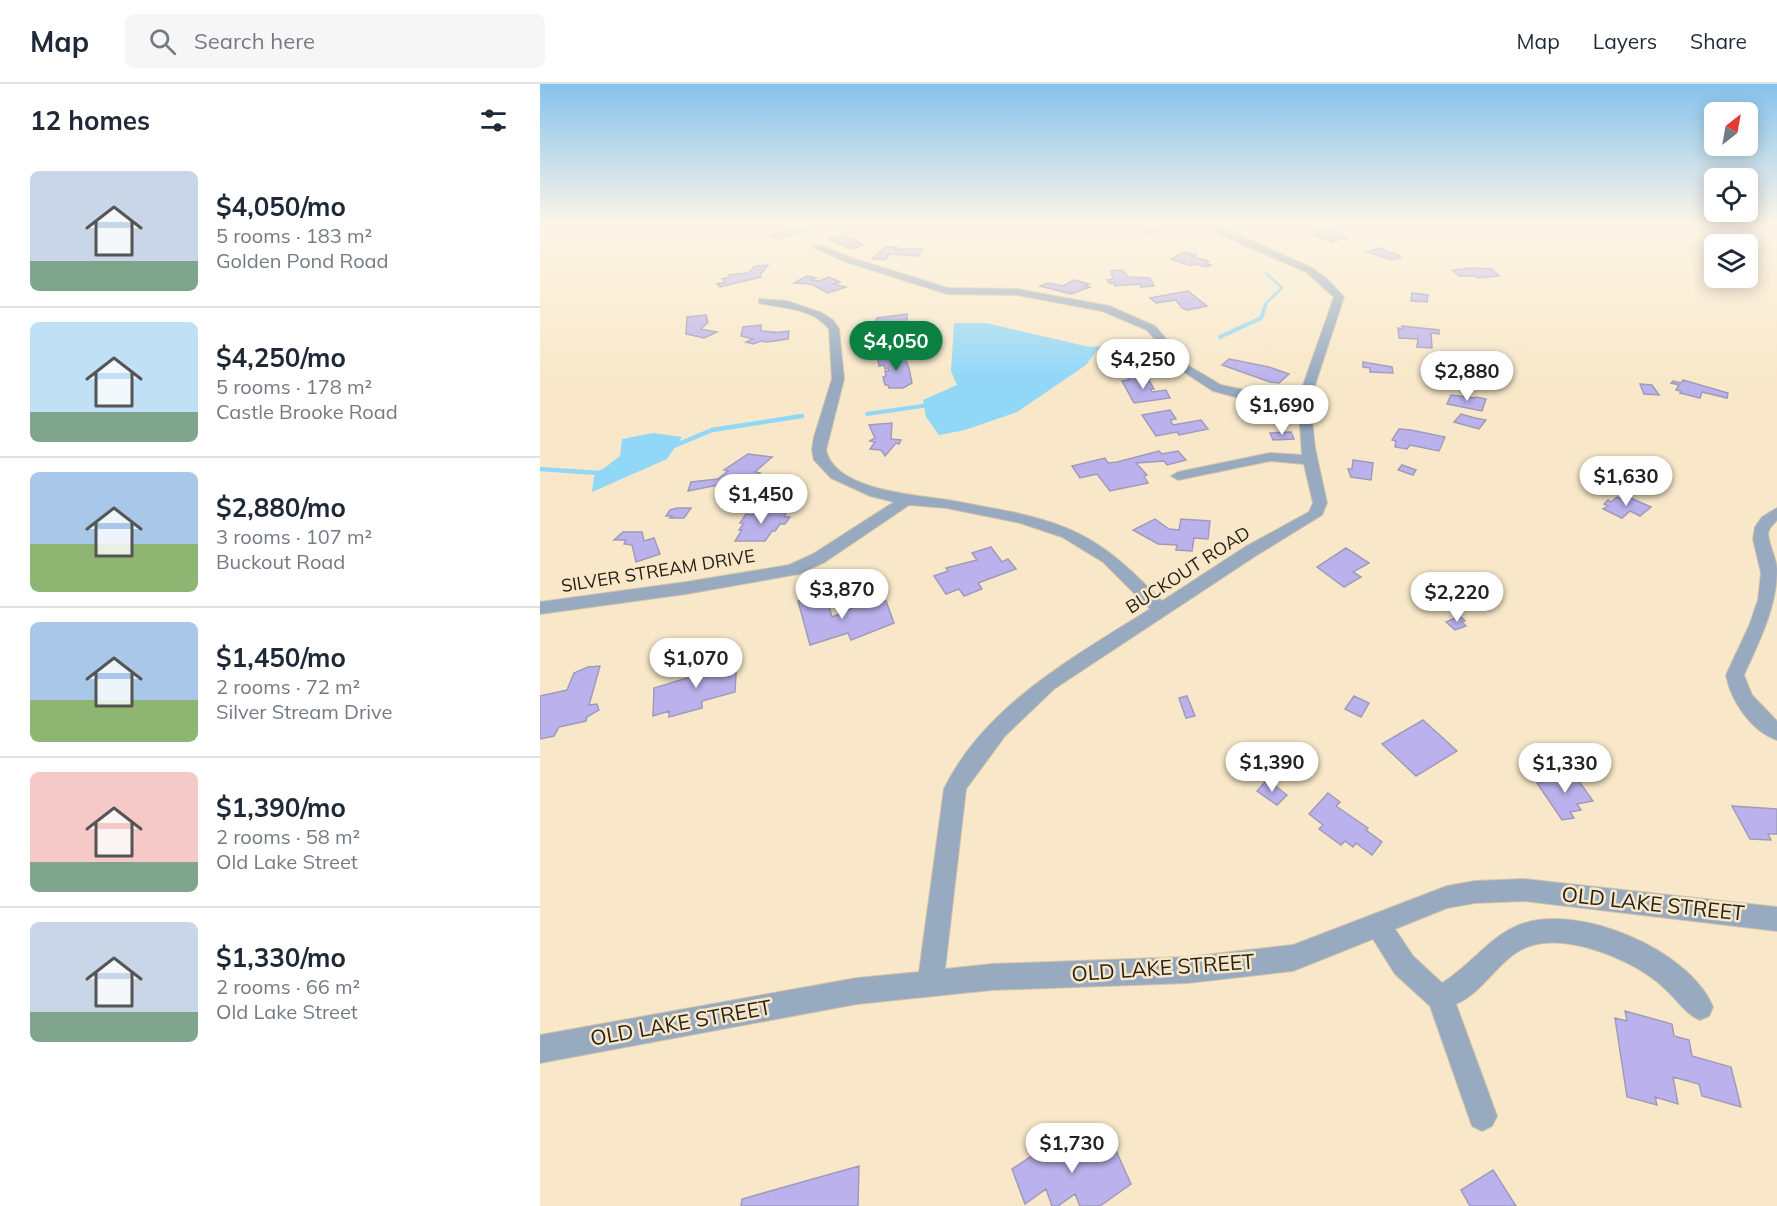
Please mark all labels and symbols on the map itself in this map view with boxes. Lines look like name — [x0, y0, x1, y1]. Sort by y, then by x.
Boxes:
north arrow — [1704, 102, 1758, 156]
pin: $4,050 — [847, 321, 945, 372]
pin: $4,250 — [1094, 339, 1192, 390]
pin: $2,880 — [1418, 351, 1516, 402]
pin: $1,690 — [1233, 385, 1331, 436]
pin: $1,630 — [1577, 456, 1675, 507]
pin: $1,450 — [712, 474, 810, 525]
street label: BUCKOUT ROAD — [1121, 521, 1254, 618]
street label: SILVER STREAM DRIVE — [559, 544, 756, 597]
pin: $3,870 — [793, 569, 891, 620]
pin: $2,220 — [1408, 572, 1506, 623]
pin: $1,070 — [647, 638, 745, 689]
pin: $1,390 — [1223, 742, 1321, 793]
pin: $1,330 — [1516, 743, 1614, 794]
street label: OLD LAKE STREET — [1560, 880, 1746, 926]
street label: OLD LAKE STREET — [1070, 948, 1256, 986]
street label: OLD LAKE STREET — [588, 993, 774, 1051]
pin: $1,730 — [1023, 1123, 1121, 1174]

